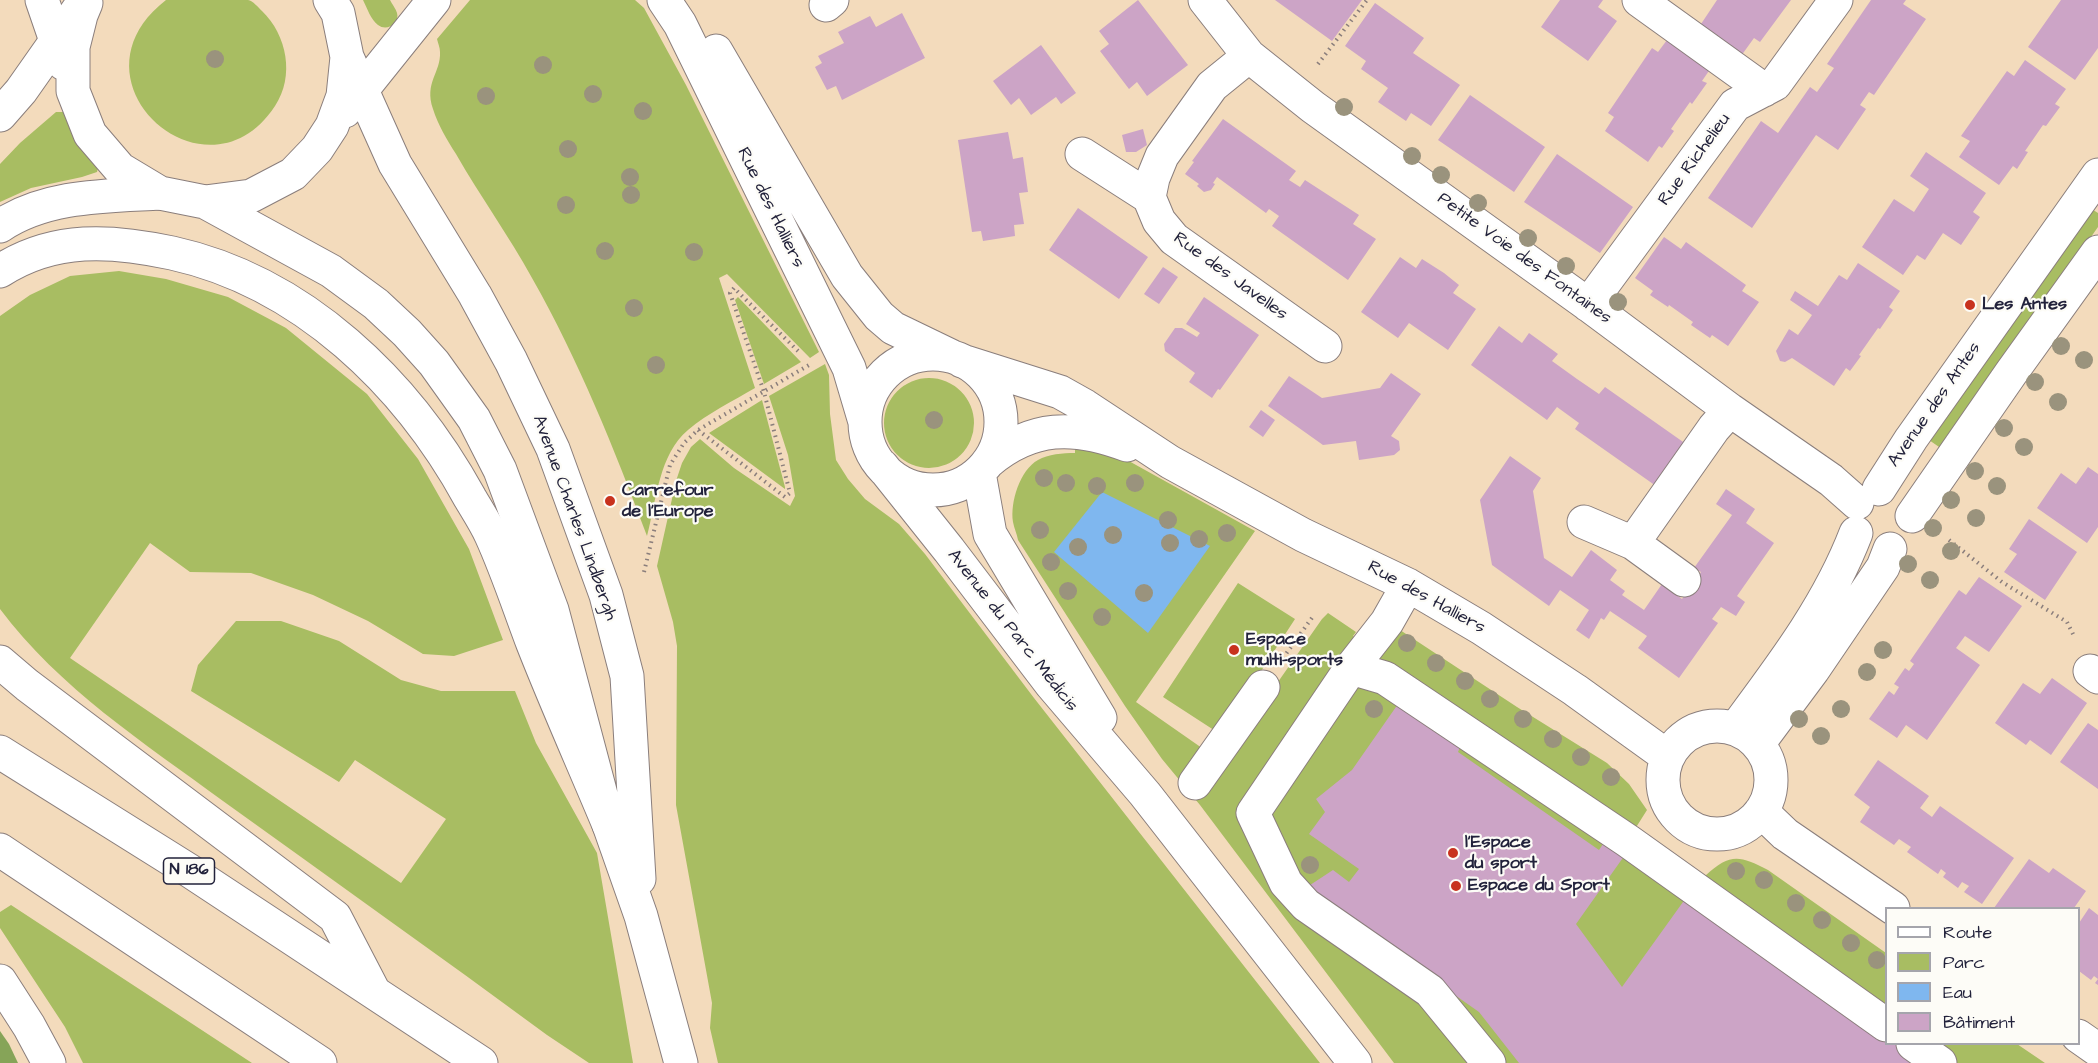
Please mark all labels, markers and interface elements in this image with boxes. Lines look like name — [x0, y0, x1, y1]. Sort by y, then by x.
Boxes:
street label: Rue Richelieu — [1654, 110, 1736, 210]
street label: Rue des Halliers — [732, 144, 808, 272]
street label: Petite Voie des Fontaines — [1433, 188, 1615, 330]
street label: Rue des Javelles — [1169, 228, 1291, 326]
place label: Les Antes — [1982, 294, 2067, 316]
marker: Les Antes — [1963, 298, 1977, 312]
street label: Avenue des Antes — [1884, 338, 1986, 472]
street label: Avenue Charles Lindbergh — [527, 413, 621, 623]
place label: Carrefour de l'Europe — [622, 480, 714, 522]
marker: Carrefour de l'Europe — [603, 494, 617, 508]
street label: Avenue du Parc Médicis — [942, 545, 1082, 717]
street label: Rue des Halliers — [1363, 557, 1489, 639]
place label: Espace multi-sports — [1246, 629, 1343, 672]
marker: Espace multi-sports — [1227, 643, 1241, 657]
place label: l'Espace du sport — [1465, 832, 1537, 874]
marker: l'Espace du sport — [1446, 846, 1460, 860]
road number: N 186 — [164, 858, 214, 884]
place label: Espace du Sport — [1468, 875, 1610, 897]
marker: Espace du Sport — [1449, 879, 1463, 893]
legend — [1885, 907, 2080, 1045]
text: Route — [1943, 920, 1992, 945]
text: Parc — [1943, 950, 1985, 975]
text: Eau — [1943, 980, 1972, 1005]
text: Bâtiment — [1943, 1010, 2015, 1035]

